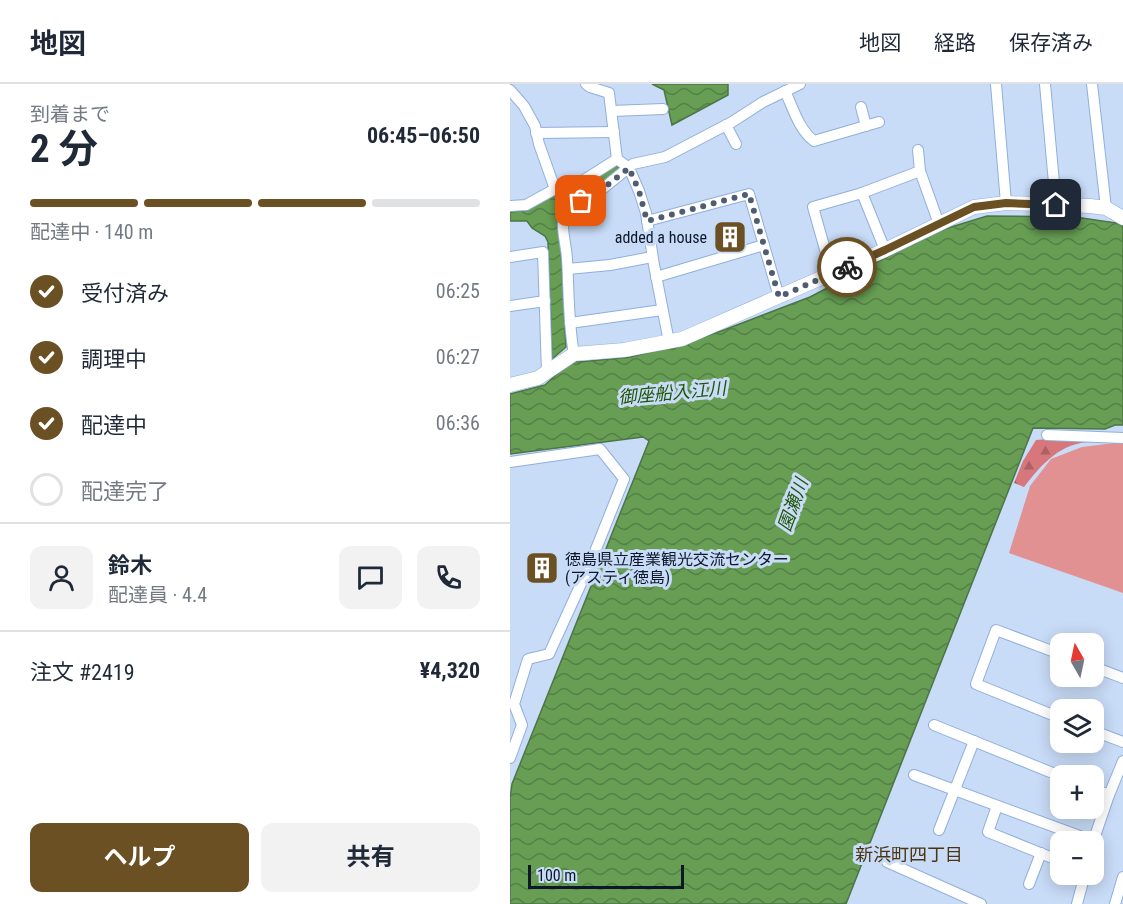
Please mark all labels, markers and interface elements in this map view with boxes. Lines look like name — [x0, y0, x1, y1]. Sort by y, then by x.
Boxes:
text: 地図 — [30, 27, 86, 60]
text: 地図 — [859, 31, 901, 55]
text: 経路 — [934, 31, 976, 55]
text: 保存済み — [1009, 31, 1093, 55]
text: 到着まで — [30, 102, 110, 126]
text: 06:45–06:50 — [367, 123, 480, 148]
text: 2 分 — [30, 126, 98, 172]
pin — [555, 175, 606, 226]
pin — [1030, 179, 1081, 230]
icon: bag — [564, 184, 597, 217]
icon: home — [1039, 188, 1072, 221]
building icon: added a house — [712, 219, 748, 255]
text: 配達中 · 140 m — [30, 220, 153, 244]
place label: added a house — [615, 228, 707, 247]
courier — [817, 237, 877, 297]
icon: bike — [831, 251, 864, 284]
icon: check — [30, 275, 63, 308]
text: 06:25 — [436, 279, 480, 303]
text: 受付済み — [81, 281, 169, 306]
icon: check — [30, 341, 63, 374]
text: 06:27 — [436, 345, 480, 369]
text: 調理中 — [81, 347, 147, 372]
water label: 御座船入江川 — [617, 377, 729, 408]
icon: check — [30, 407, 63, 440]
text: 06:36 — [436, 411, 480, 435]
text: 配達中 — [81, 413, 147, 438]
water label: 園瀬川 — [773, 474, 812, 534]
text: 配達完了 — [81, 479, 169, 504]
button: person — [30, 546, 93, 609]
button: chat — [339, 546, 402, 609]
button: phone — [417, 546, 480, 609]
building icon: 徳島県立産業観光交流センター (アスティ徳島) — [524, 550, 560, 586]
place label: 徳島県立産業観光交流センター (アスティ徳島) — [565, 550, 789, 587]
text: 鈴木 — [108, 553, 152, 578]
text: 配達員 · 4.4 — [108, 583, 207, 607]
north arrow — [1050, 633, 1104, 687]
map controls — [1050, 633, 1104, 885]
text: ¥4,320 — [420, 658, 480, 683]
text: 注文 #2419 — [30, 660, 135, 685]
button: layers — [1050, 699, 1104, 753]
button: + — [1050, 765, 1104, 819]
button: ヘルプ — [30, 823, 249, 892]
button: 共有 — [261, 823, 480, 892]
button: − — [1050, 831, 1104, 885]
district label: 新浜町四丁目 — [855, 844, 963, 865]
scale bar — [528, 862, 684, 890]
text: 100 m — [537, 866, 576, 885]

